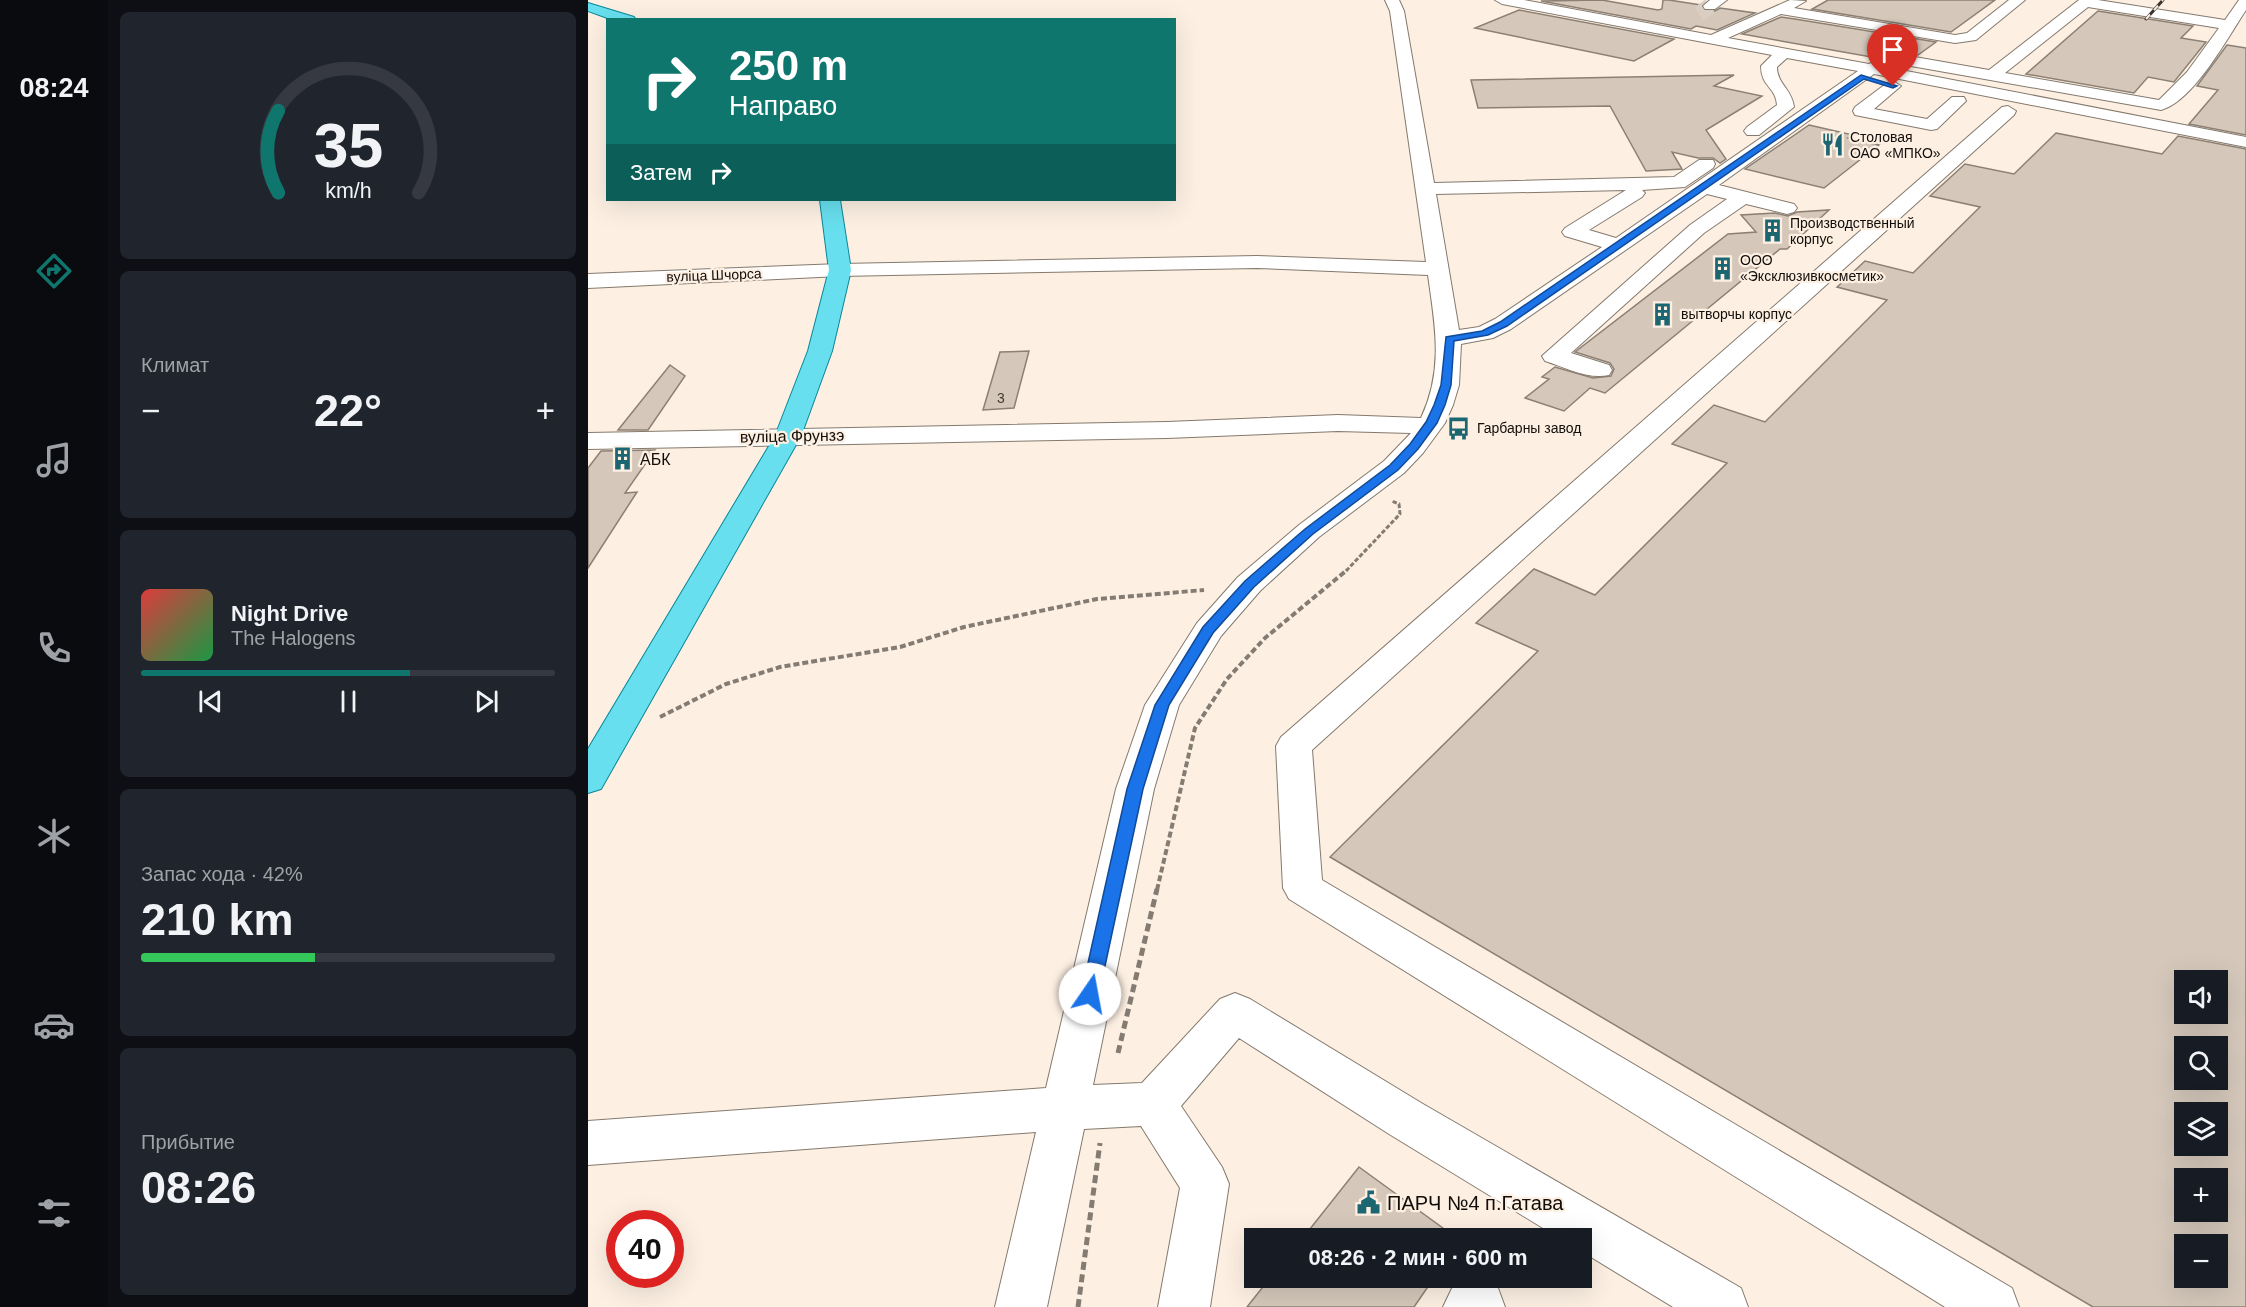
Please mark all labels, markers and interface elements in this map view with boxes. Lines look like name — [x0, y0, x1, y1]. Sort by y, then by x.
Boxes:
pin — [1867, 24, 1918, 86]
icon: arrive — [1876, 33, 1909, 66]
icon: right — [630, 42, 708, 120]
text: 250 m — [729, 42, 848, 89]
text: 08:24 — [19, 73, 89, 103]
text: Направо — [729, 91, 837, 121]
text: 35 — [313, 111, 383, 180]
place label: Столовая ОАО «МПКО» — [1850, 129, 1941, 161]
restaurant icon: Столовая ОАО «МПКО» — [1819, 132, 1845, 158]
icon: right — [704, 156, 737, 189]
text: Затем — [630, 160, 692, 185]
text: km/h — [325, 179, 371, 203]
place label: Производственный корпус — [1790, 215, 1915, 247]
building icon: Производственный корпус — [1759, 218, 1785, 244]
icon: directions — [33, 250, 75, 292]
place label: ООО «Эксклюзивкосметик» — [1740, 252, 1884, 284]
building icon: ООО «Эксклюзивкосметик» — [1709, 255, 1735, 281]
street label: вуліца Шчорса — [666, 265, 762, 285]
building icon: вытворчы корпус — [1650, 301, 1676, 327]
place label: вытворчы корпус — [1681, 306, 1792, 322]
text: Климат — [141, 354, 209, 376]
text: 22° — [314, 385, 382, 436]
house number: 3 — [997, 390, 1005, 406]
text: − — [141, 392, 160, 429]
text: + — [536, 392, 555, 429]
bus stop icon: Гарбарны завод — [1446, 415, 1472, 441]
place label: Гарбарны завод — [1477, 420, 1581, 436]
street label: вуліца Фрунзэ — [740, 427, 844, 445]
icon: music — [33, 439, 75, 481]
building icon: АБК — [609, 446, 635, 472]
place label: АБК — [640, 451, 671, 468]
text: Night Drive — [231, 601, 348, 626]
icon: phone — [33, 627, 75, 669]
text: The Halogens — [231, 627, 356, 649]
icon: previous — [194, 685, 227, 718]
icon: pause — [332, 685, 365, 718]
icon: next — [470, 685, 503, 718]
icon: climate — [33, 815, 75, 857]
text: Запас хода · 42% — [141, 863, 303, 885]
text: 210 km — [141, 894, 294, 945]
position arrow — [1058, 962, 1122, 1026]
map controls — [2174, 970, 2228, 1288]
button: sound — [2174, 970, 2228, 1024]
icon: car — [33, 1004, 75, 1046]
button: search — [2174, 1036, 2228, 1090]
button: layers — [2174, 1102, 2228, 1156]
text: Прибытие — [141, 1131, 235, 1153]
text: 08:26 — [141, 1162, 256, 1213]
button: + — [2174, 1168, 2228, 1222]
public building icon: ПАРЧ №4 п.Гатава — [1356, 1190, 1382, 1216]
icon: filters — [33, 1192, 75, 1234]
place label: ПАРЧ №4 п.Гатава — [1387, 1192, 1564, 1214]
speed limit sign: 40 — [606, 1210, 684, 1288]
button: − — [2174, 1234, 2228, 1288]
text: 08:26 · 2 мин · 600 m — [1308, 1245, 1528, 1270]

